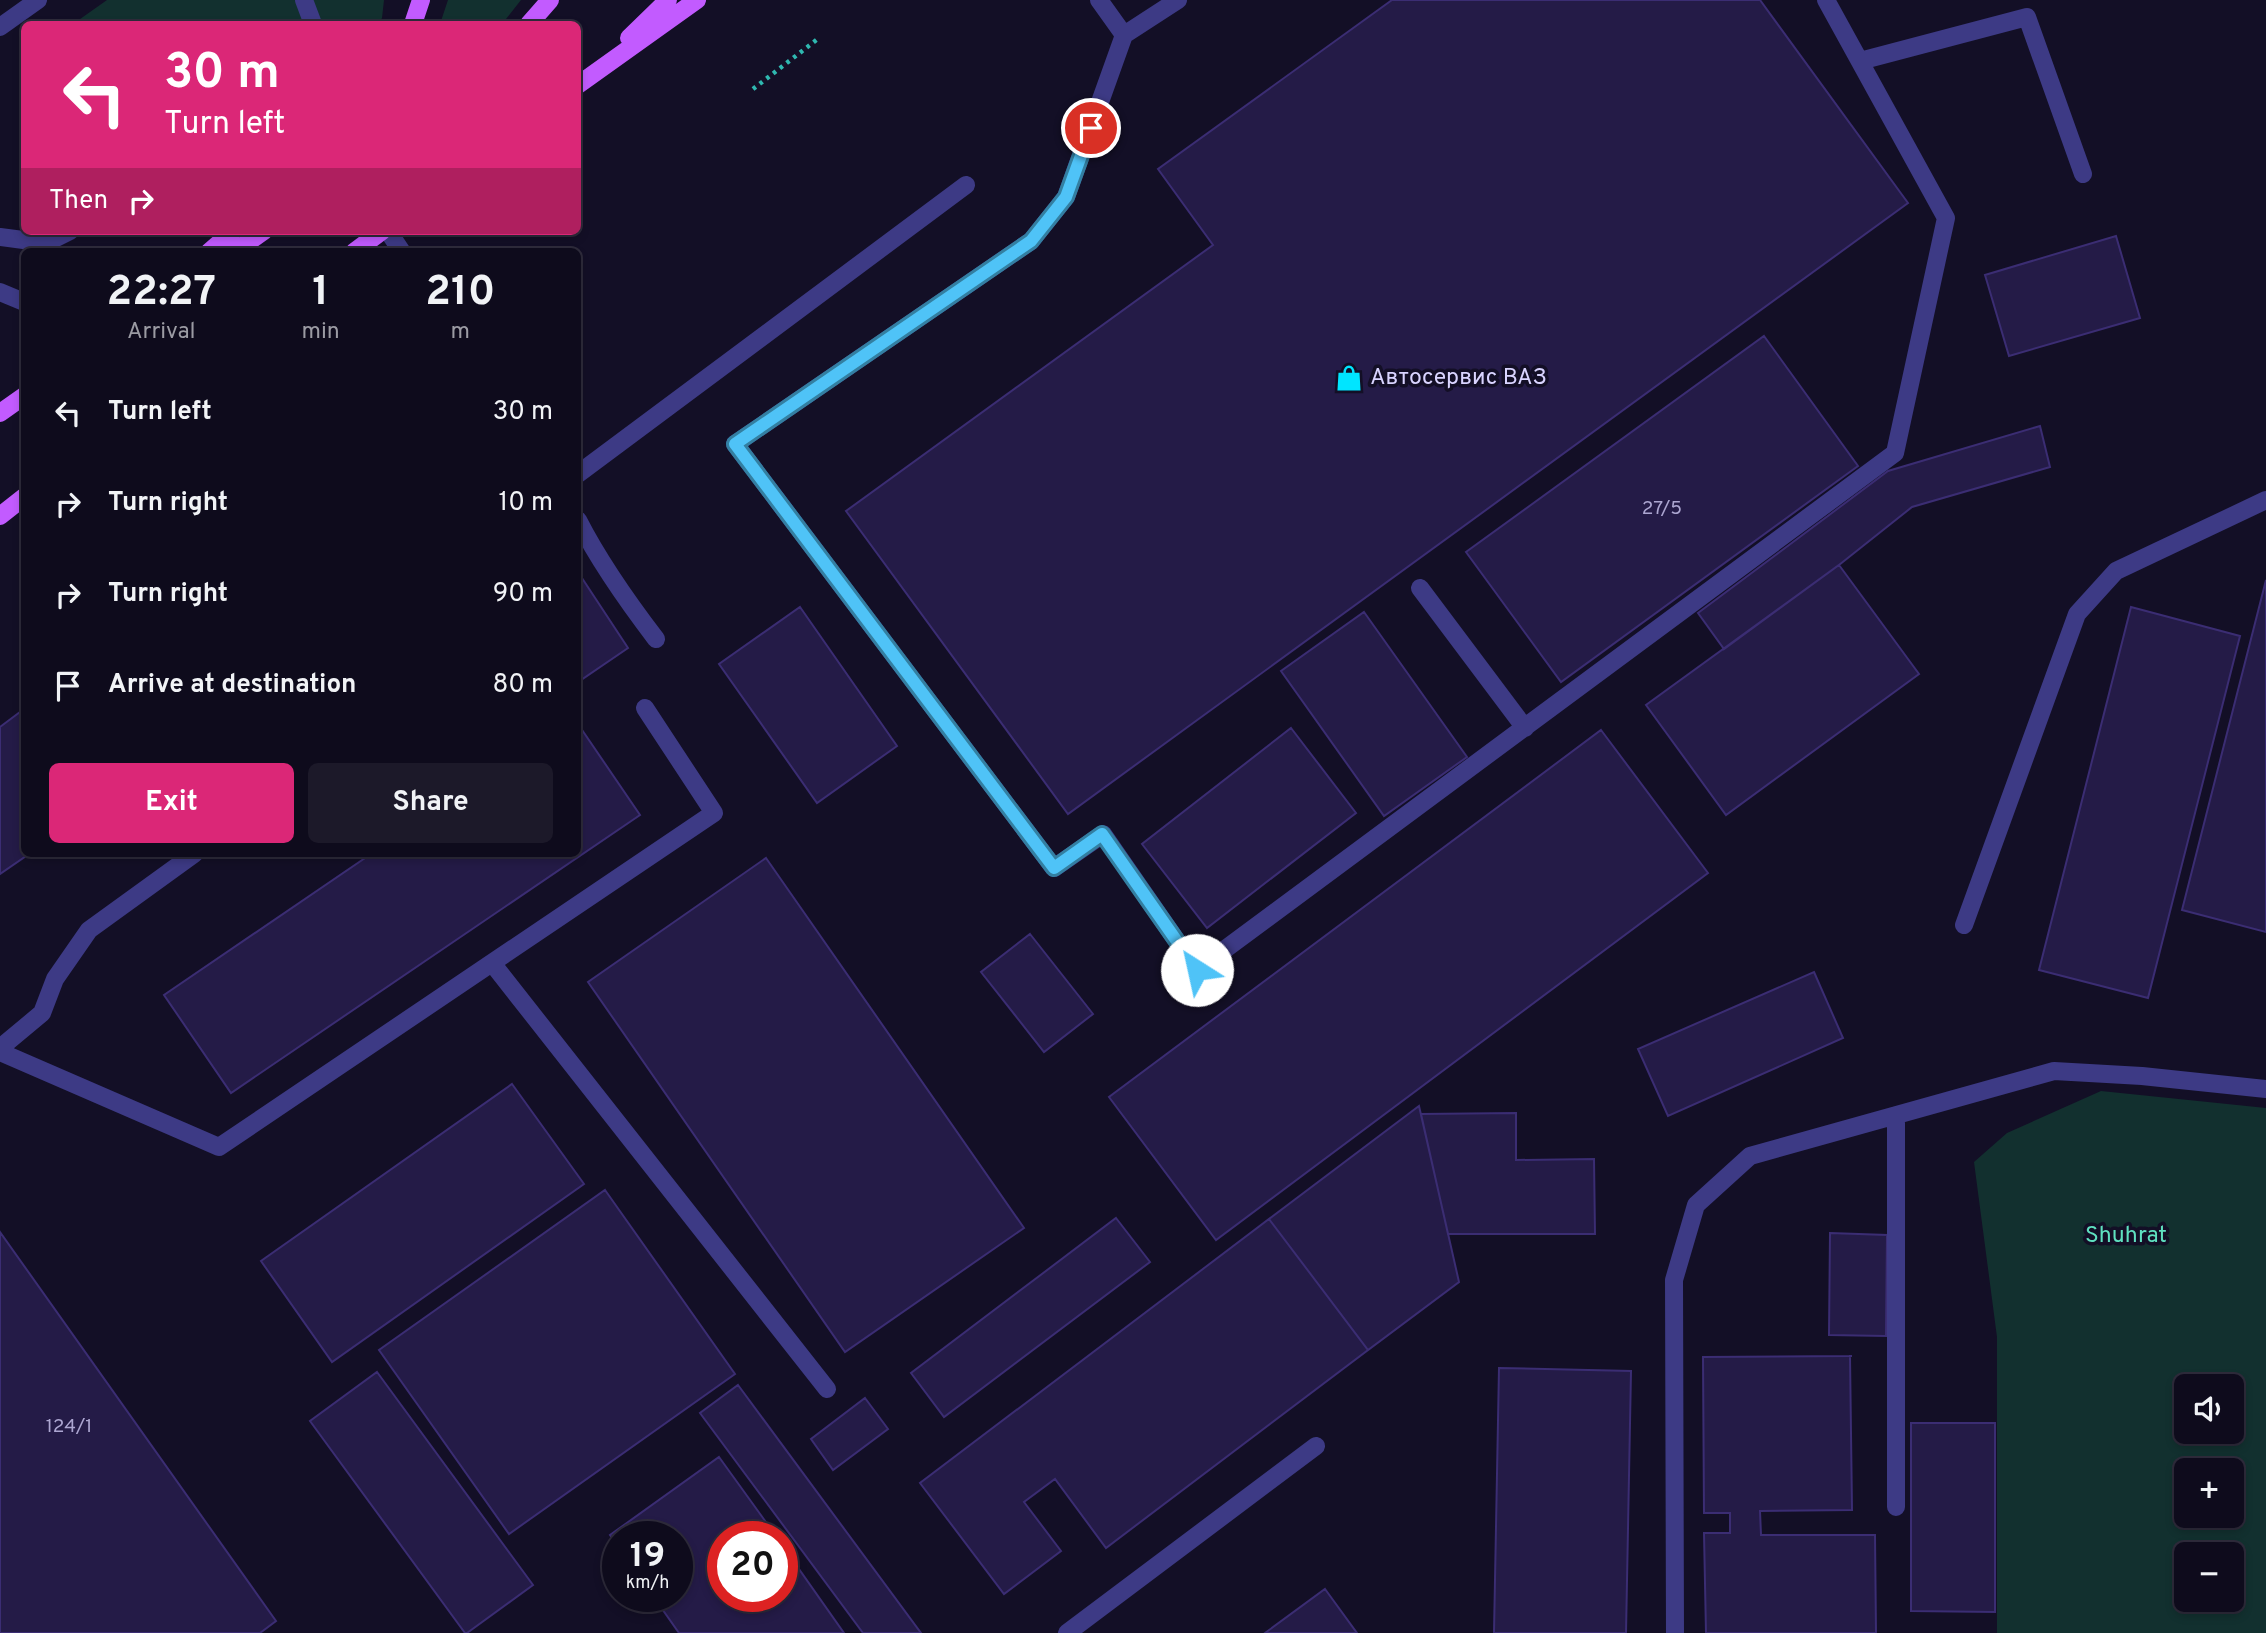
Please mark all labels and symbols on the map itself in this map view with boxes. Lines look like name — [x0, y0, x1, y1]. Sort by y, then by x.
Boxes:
pin — [1061, 98, 1121, 158]
shop icon: Автосервис ВАЗ — [1334, 363, 1364, 393]
place label: Автосервис ВАЗ — [1370, 364, 1547, 393]
house number: 27/5 — [1642, 497, 1682, 521]
position arrow — [1160, 933, 1234, 1007]
park label: Shuhrat — [2085, 1222, 2167, 1251]
house number: 124/1 — [46, 1415, 92, 1439]
speed limit sign: 20 — [707, 1521, 798, 1612]

